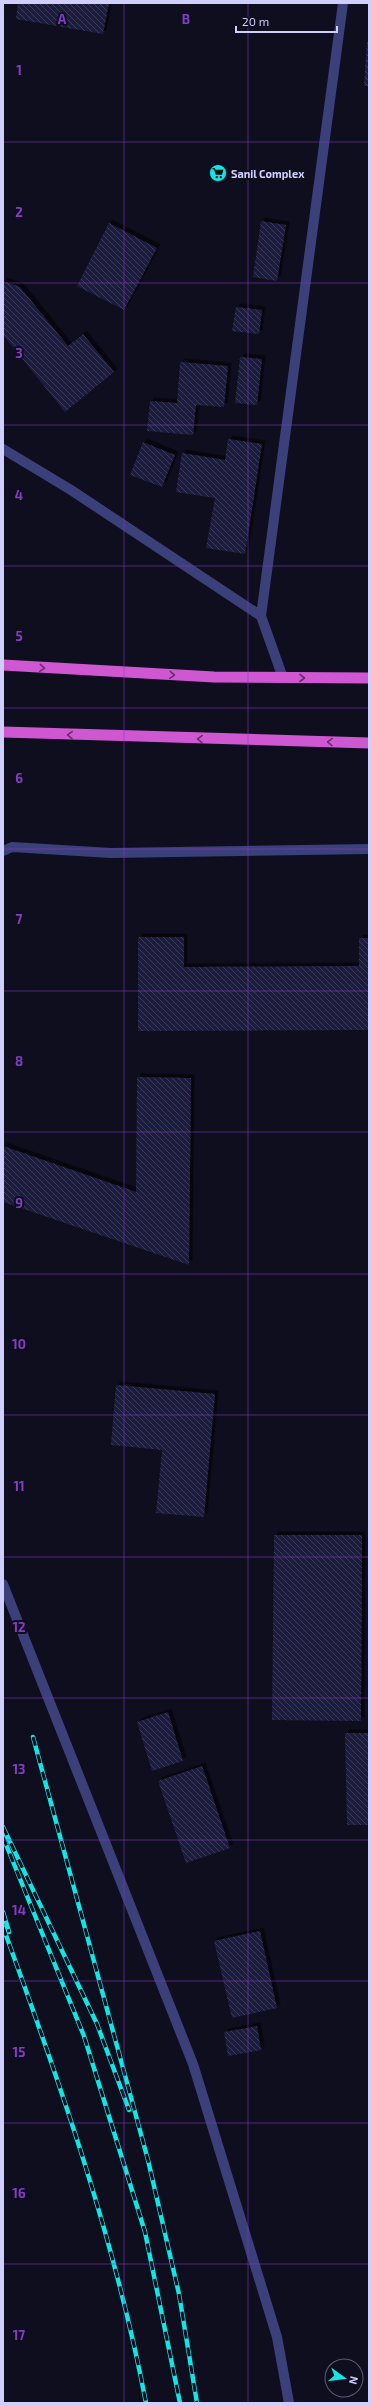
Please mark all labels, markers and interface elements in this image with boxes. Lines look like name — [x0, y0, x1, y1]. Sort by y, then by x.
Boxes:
scale bar — [236, 8, 337, 34]
text: A — [58, 11, 67, 27]
text: B — [182, 11, 190, 27]
text: 20 m — [242, 14, 269, 28]
text: 1 — [16, 62, 22, 78]
supermarket icon: Sanil Complex — [208, 163, 228, 183]
place label: Sanil Complex — [231, 167, 305, 180]
text: 2 — [15, 204, 23, 220]
text: 3 — [15, 345, 23, 361]
text: 4 — [15, 487, 23, 503]
text: 5 — [15, 628, 23, 644]
one-way arrow — [39, 663, 45, 672]
one-way arrow — [169, 671, 175, 679]
one-way arrow — [299, 674, 305, 682]
one-way arrow — [67, 731, 73, 739]
one-way arrow — [197, 735, 203, 743]
one-way arrow — [327, 738, 333, 746]
text: 6 — [15, 770, 23, 786]
text: 7 — [16, 911, 23, 927]
text: 8 — [15, 1053, 23, 1069]
text: 9 — [15, 1195, 23, 1211]
text: 10 — [12, 1336, 26, 1352]
text: 11 — [13, 1478, 25, 1494]
text: 12 — [12, 1619, 26, 1635]
text: 13 — [13, 1761, 26, 1777]
text: 14 — [12, 1902, 26, 1918]
text: 15 — [13, 2044, 25, 2060]
text: 16 — [12, 2185, 26, 2201]
text: 17 — [13, 2327, 25, 2343]
north arrow — [324, 2358, 364, 2398]
text: N — [347, 2375, 361, 2386]

